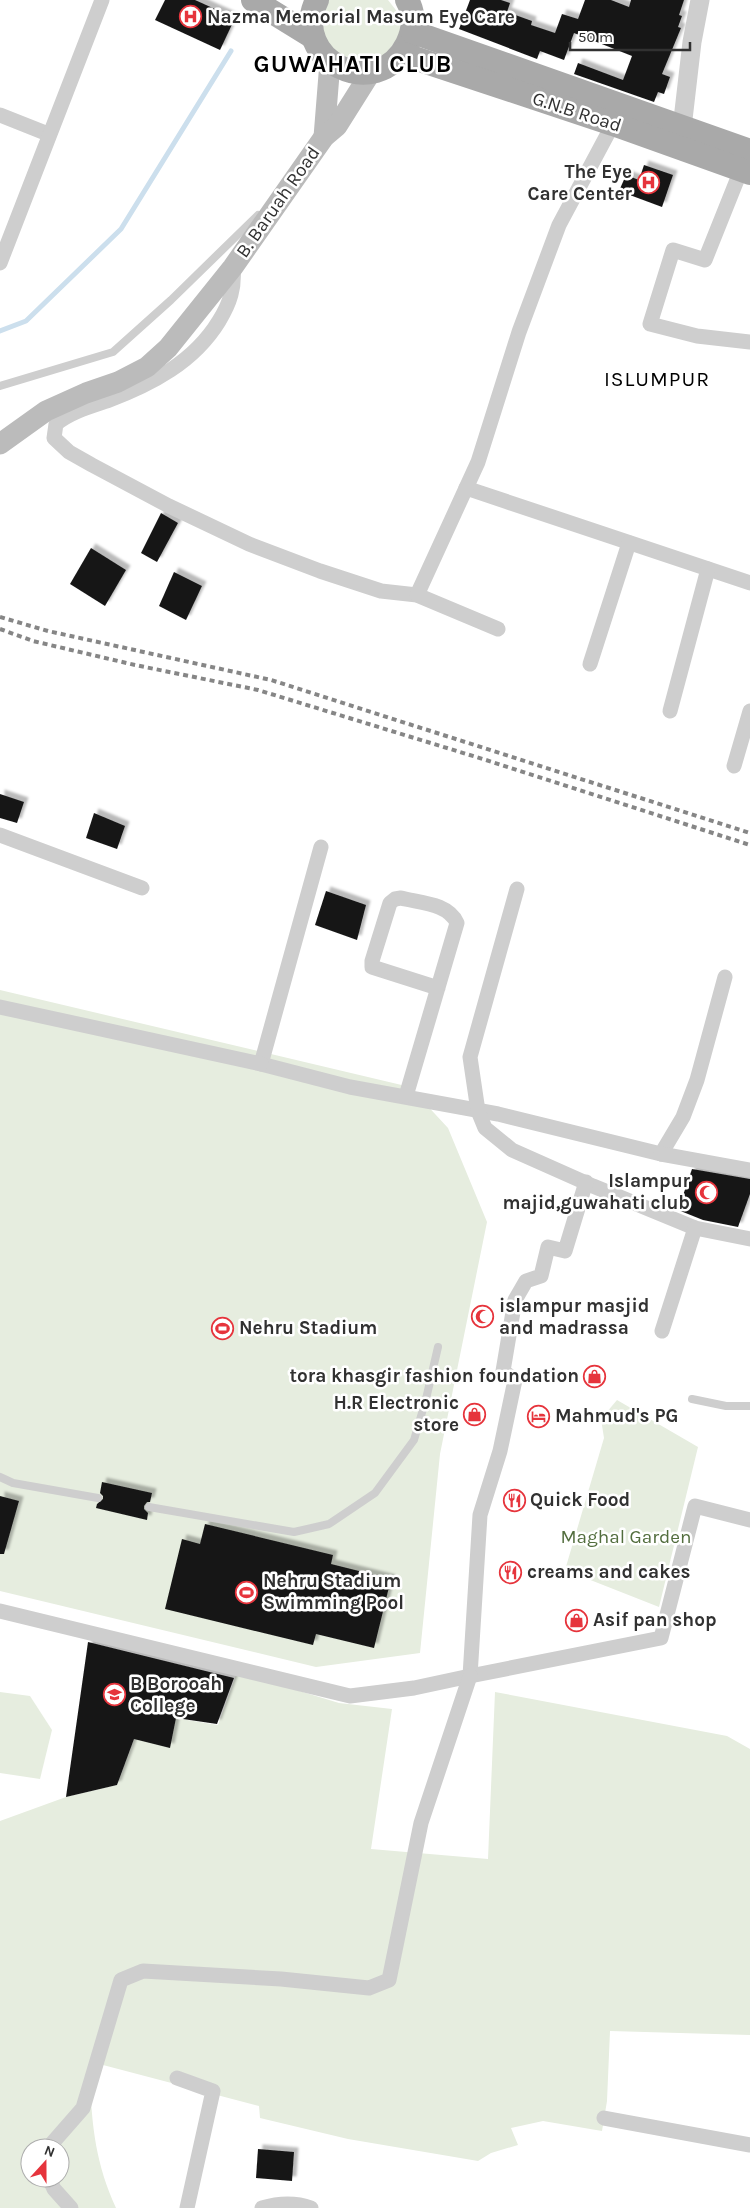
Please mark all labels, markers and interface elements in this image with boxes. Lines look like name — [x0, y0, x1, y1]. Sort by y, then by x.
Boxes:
hospital icon: Nazma Memorial Masum Eye Care — [179, 5, 203, 29]
place label: Nazma Memorial Masum Eye Care — [207, 6, 515, 28]
scale bar — [570, 20, 690, 52]
text: 50 m — [578, 28, 613, 46]
district label: GUWAHATI CLUB — [254, 50, 452, 78]
street label: G.N.B Road — [530, 87, 624, 137]
street label: B. Baruah Road — [232, 142, 324, 262]
place label: The Eye Care Center — [528, 161, 633, 205]
hospital icon: The Eye Care Center — [636, 171, 660, 195]
district label: ISLUMPUR — [604, 367, 710, 391]
place label: Islampur majid,guwahati club — [502, 1170, 691, 1214]
mosque icon: Islampur majid,guwahati club — [694, 1180, 718, 1204]
place label: islampur masjid and madrassa — [499, 1295, 649, 1339]
mosque icon: islampur masjid and madrassa — [471, 1305, 495, 1329]
sports icon: Nehru Stadium — [211, 1316, 235, 1340]
place label: Nehru Stadium — [239, 1317, 377, 1339]
shop icon: tora khasgir fashion foundation — [583, 1364, 607, 1388]
place label: tora khasgir fashion foundation — [289, 1365, 579, 1387]
place label: H.R Electronic store — [334, 1392, 459, 1436]
shop icon: H.R Electronic store — [463, 1402, 487, 1426]
hotel icon: Mahmud's PG — [527, 1404, 551, 1428]
place label: Mahmud's PG — [555, 1405, 678, 1427]
restaurant icon: Quick Food — [502, 1488, 526, 1512]
place label: Quick Food — [530, 1489, 630, 1511]
park label: Maghal Garden — [560, 1526, 692, 1548]
restaurant icon: creams and cakes — [499, 1560, 523, 1584]
place label: creams and cakes — [527, 1561, 691, 1583]
place label: Nehru Stadium Swimming Pool — [263, 1570, 404, 1614]
sports icon: Nehru Stadium Swimming Pool — [235, 1580, 259, 1604]
shop icon: Asif pan shop — [565, 1608, 589, 1632]
place label: Asif pan shop — [593, 1609, 716, 1631]
place label: B Borooah College — [130, 1673, 222, 1717]
school or university icon: B Borooah College — [102, 1683, 126, 1707]
north arrow — [20, 2138, 70, 2188]
text: N — [42, 2142, 57, 2161]

